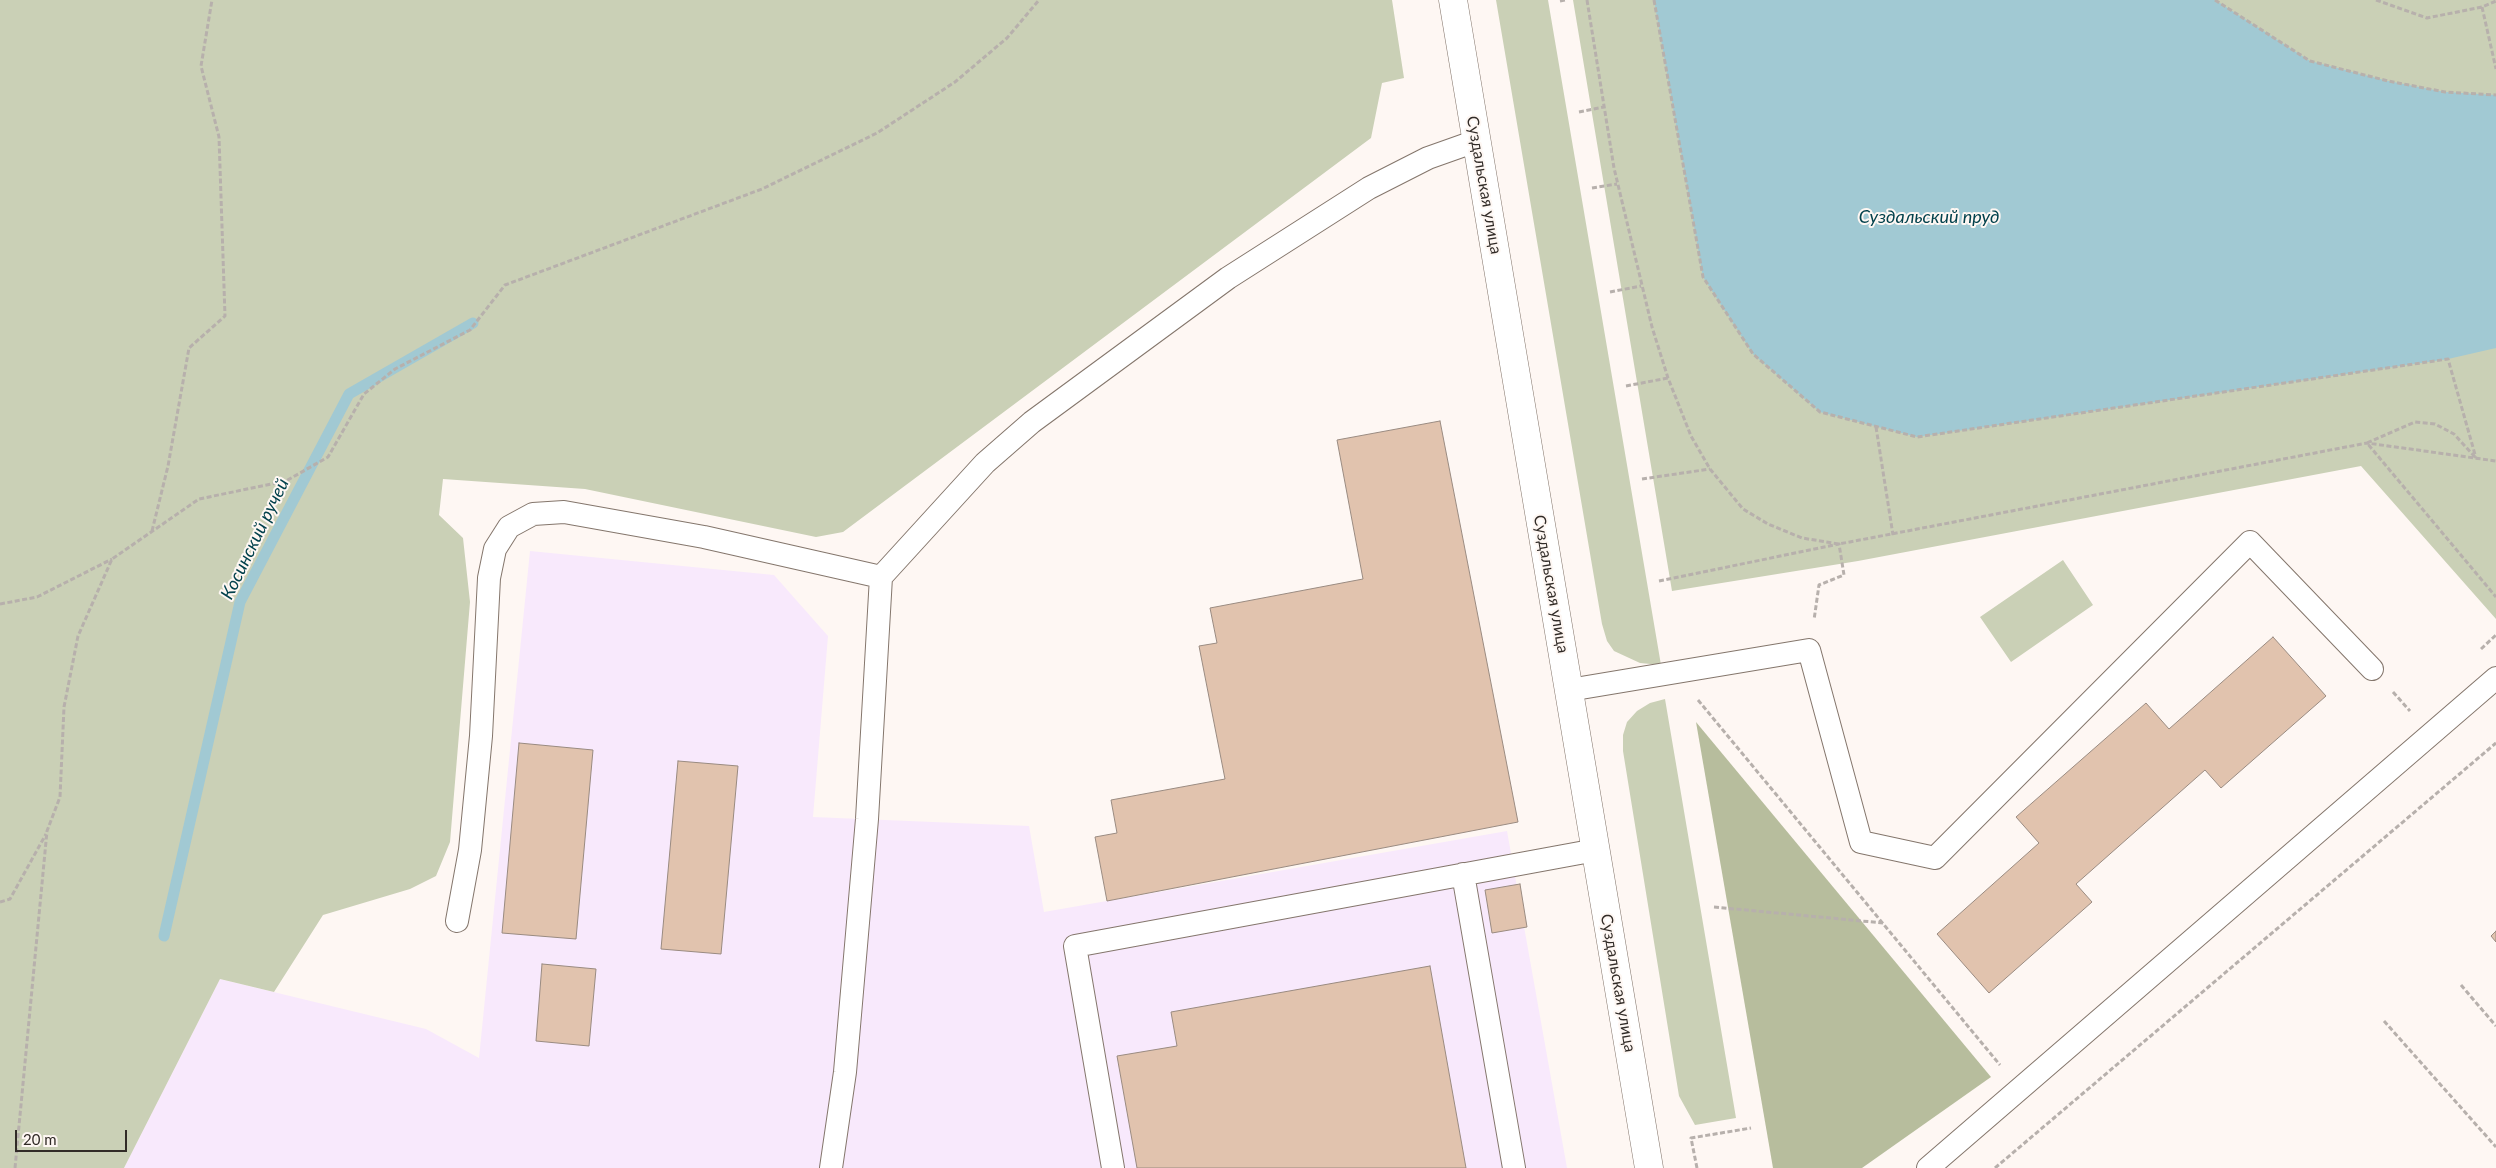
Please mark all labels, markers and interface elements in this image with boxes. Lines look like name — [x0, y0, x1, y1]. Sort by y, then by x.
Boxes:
street label: Суздальская улица — [1462, 114, 1506, 256]
water label: Суздальский пруд — [1859, 206, 1999, 228]
water label: Косинский ручей — [216, 475, 294, 603]
street label: Суздальская улица — [1529, 513, 1573, 655]
street label: Суздальская улица — [1596, 912, 1640, 1054]
scale bar — [18, 1120, 130, 1152]
text: 20 m — [23, 1130, 57, 1148]

